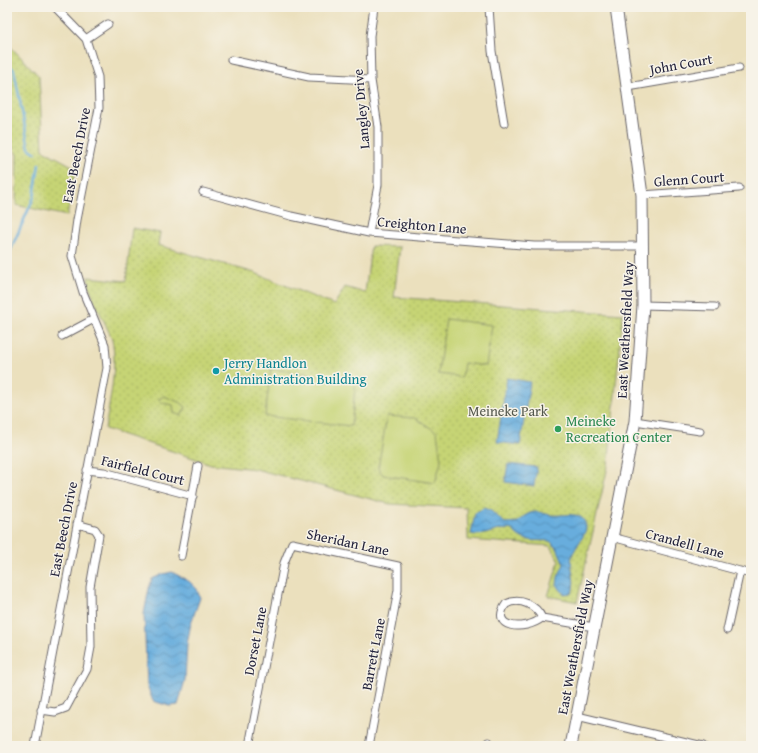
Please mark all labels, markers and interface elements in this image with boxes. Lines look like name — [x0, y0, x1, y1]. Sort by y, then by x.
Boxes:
street label: John Court — [646, 49, 714, 80]
street label: Langley Drive — [348, 68, 374, 150]
street label: East Beech Drive — [57, 105, 95, 204]
street label: Glenn Court — [653, 167, 725, 191]
street label: Creighton Lane — [377, 211, 468, 239]
street label: East Weathersfield Way — [611, 261, 639, 399]
place label: Jerry Handlon Administration Building — [222, 353, 366, 389]
marker: Jerry Handlon Administration Building — [211, 366, 221, 376]
park label: Meineke Park — [468, 401, 549, 421]
place label: Meineke Recreation Center — [566, 411, 672, 447]
marker: Meineke Recreation Center — [553, 424, 563, 434]
street label: Fairfield Court — [99, 450, 187, 490]
street label: East Beech Drive — [44, 479, 82, 578]
street label: Sheridan Lane — [305, 523, 392, 561]
street label: Crandell Lane — [643, 523, 727, 563]
street label: East Weathersfield Way — [552, 578, 598, 716]
street label: Dorset Lane — [239, 605, 272, 677]
street label: Barrett Lane — [356, 616, 390, 692]

